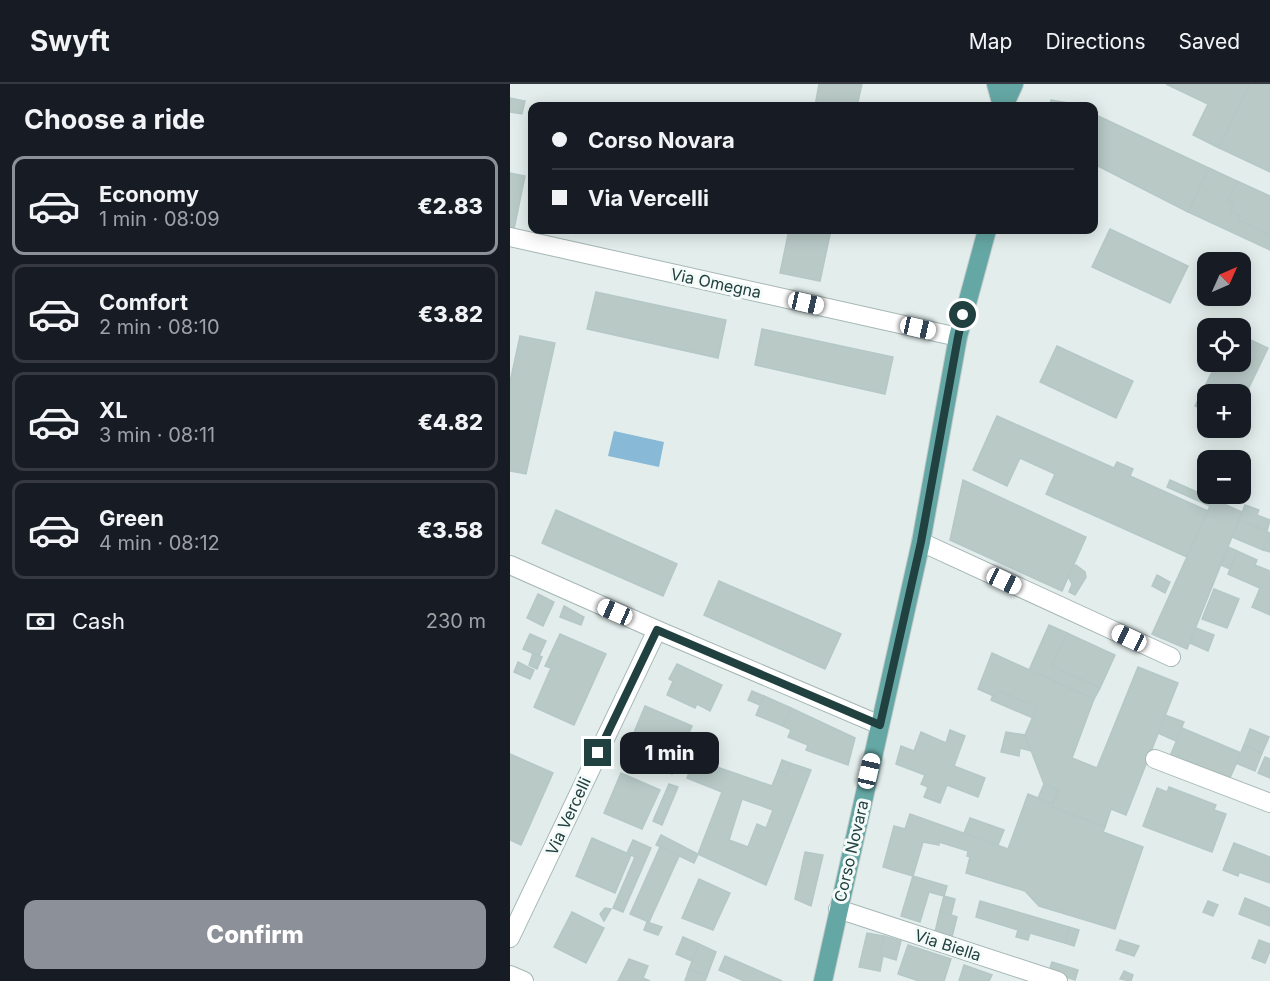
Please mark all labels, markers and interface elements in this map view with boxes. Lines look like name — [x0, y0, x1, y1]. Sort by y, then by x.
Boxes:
text: Swyft — [30, 24, 110, 58]
text: Map — [969, 29, 1012, 54]
text: Directions — [1045, 29, 1146, 54]
text: Saved — [1179, 29, 1240, 54]
text: Choose a ride — [24, 103, 205, 136]
text: Corso Novara — [588, 127, 735, 153]
icon: car — [27, 179, 81, 233]
text: Economy — [99, 181, 199, 207]
text: Via Vercelli — [588, 185, 709, 211]
text: €2.83 — [418, 193, 483, 219]
text: 1 min · 08:09 — [99, 207, 220, 231]
north arrow — [1197, 252, 1251, 306]
map controls — [1197, 252, 1251, 504]
street label: Via Omegna — [669, 264, 763, 302]
icon: car — [27, 287, 81, 341]
text: Comfort — [99, 289, 188, 315]
car — [786, 290, 826, 316]
text: €3.82 — [418, 301, 483, 327]
route start — [949, 301, 976, 328]
text: 2 min · 08:10 — [99, 315, 220, 339]
car — [898, 315, 938, 341]
button: locate — [1197, 318, 1251, 372]
button: + — [1197, 384, 1251, 438]
icon: car — [27, 395, 81, 449]
text: XL — [99, 397, 128, 423]
text: €4.82 — [418, 409, 483, 435]
text: 3 min · 08:11 — [99, 423, 215, 447]
button: − — [1197, 450, 1251, 504]
icon: car — [27, 503, 81, 557]
text: Green — [99, 505, 164, 531]
text: €3.58 — [417, 517, 483, 543]
text: 4 min · 08:12 — [99, 531, 220, 555]
car — [984, 565, 1024, 597]
car — [595, 596, 635, 628]
icon: cash — [24, 605, 57, 638]
text: Cash — [72, 608, 125, 634]
text: 230 m — [426, 609, 486, 633]
car — [1109, 622, 1149, 654]
callout: 1 min — [619, 732, 718, 774]
route end — [584, 739, 611, 766]
text: 1 min — [644, 741, 695, 765]
car — [856, 751, 882, 791]
street label: Via Vercelli — [541, 774, 595, 858]
street label: Corso Novara — [830, 798, 872, 904]
button: Confirm — [24, 900, 486, 969]
street label: Via Biella — [912, 925, 984, 965]

